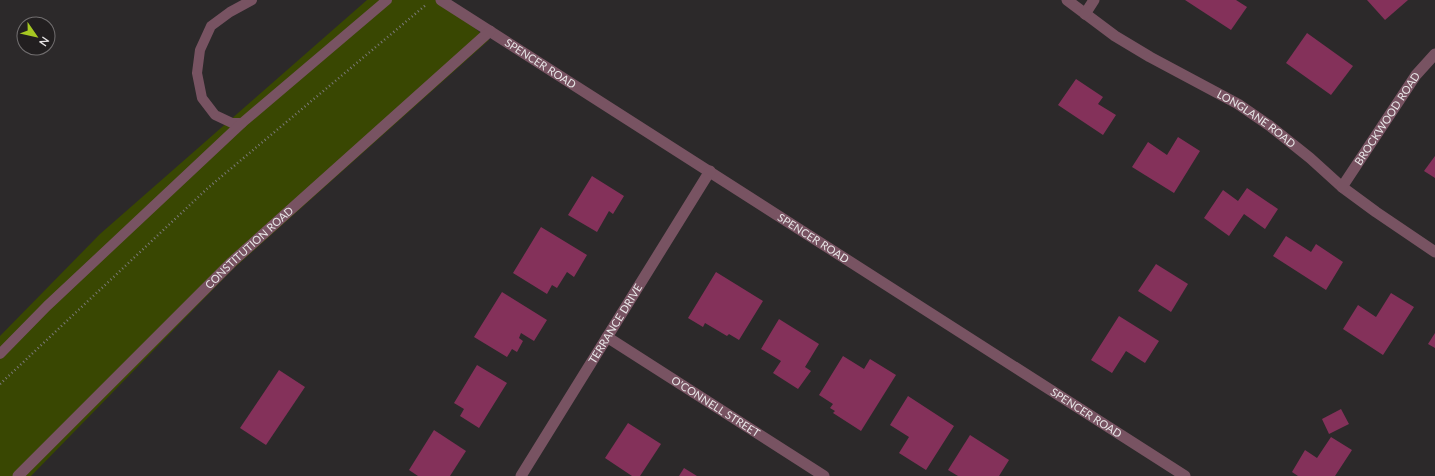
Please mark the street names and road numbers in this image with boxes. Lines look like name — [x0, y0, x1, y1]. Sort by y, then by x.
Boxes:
street label: SPENCER ROAD — [503, 36, 579, 91]
street label: BROCKWOOD ROAD — [1351, 69, 1422, 167]
street label: LONGLANE ROAD — [1215, 87, 1298, 150]
street label: CONSTITUTION ROAD — [202, 203, 296, 291]
street label: SPENCER ROAD — [776, 210, 852, 265]
street label: TERRANCE DRIVE — [585, 281, 644, 366]
street label: O'CONNELL STREET — [669, 373, 763, 440]
street label: SPENCER ROAD — [1048, 385, 1125, 440]

